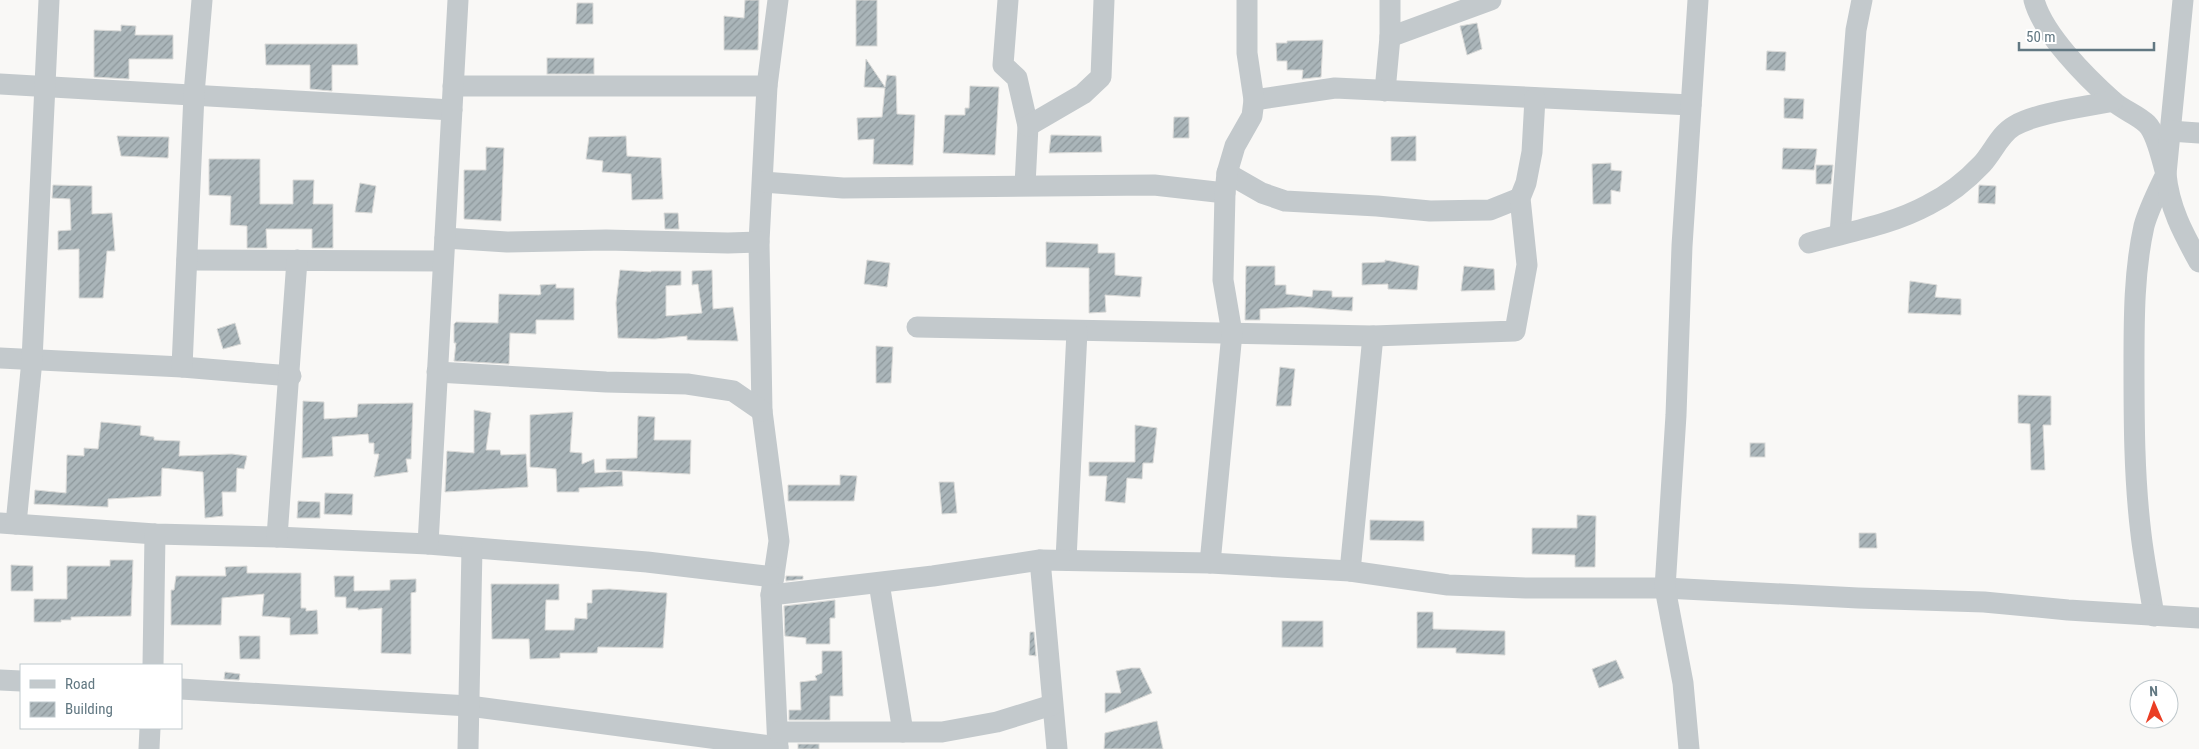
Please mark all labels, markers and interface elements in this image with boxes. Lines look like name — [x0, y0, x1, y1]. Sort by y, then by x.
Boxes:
scale bar — [2019, 20, 2154, 52]
text: 50 m — [2026, 28, 2056, 46]
legend — [20, 664, 182, 729]
text: Road — [65, 675, 95, 693]
north arrow — [2129, 679, 2179, 729]
text: N — [2149, 683, 2158, 699]
text: Building — [65, 700, 113, 718]

